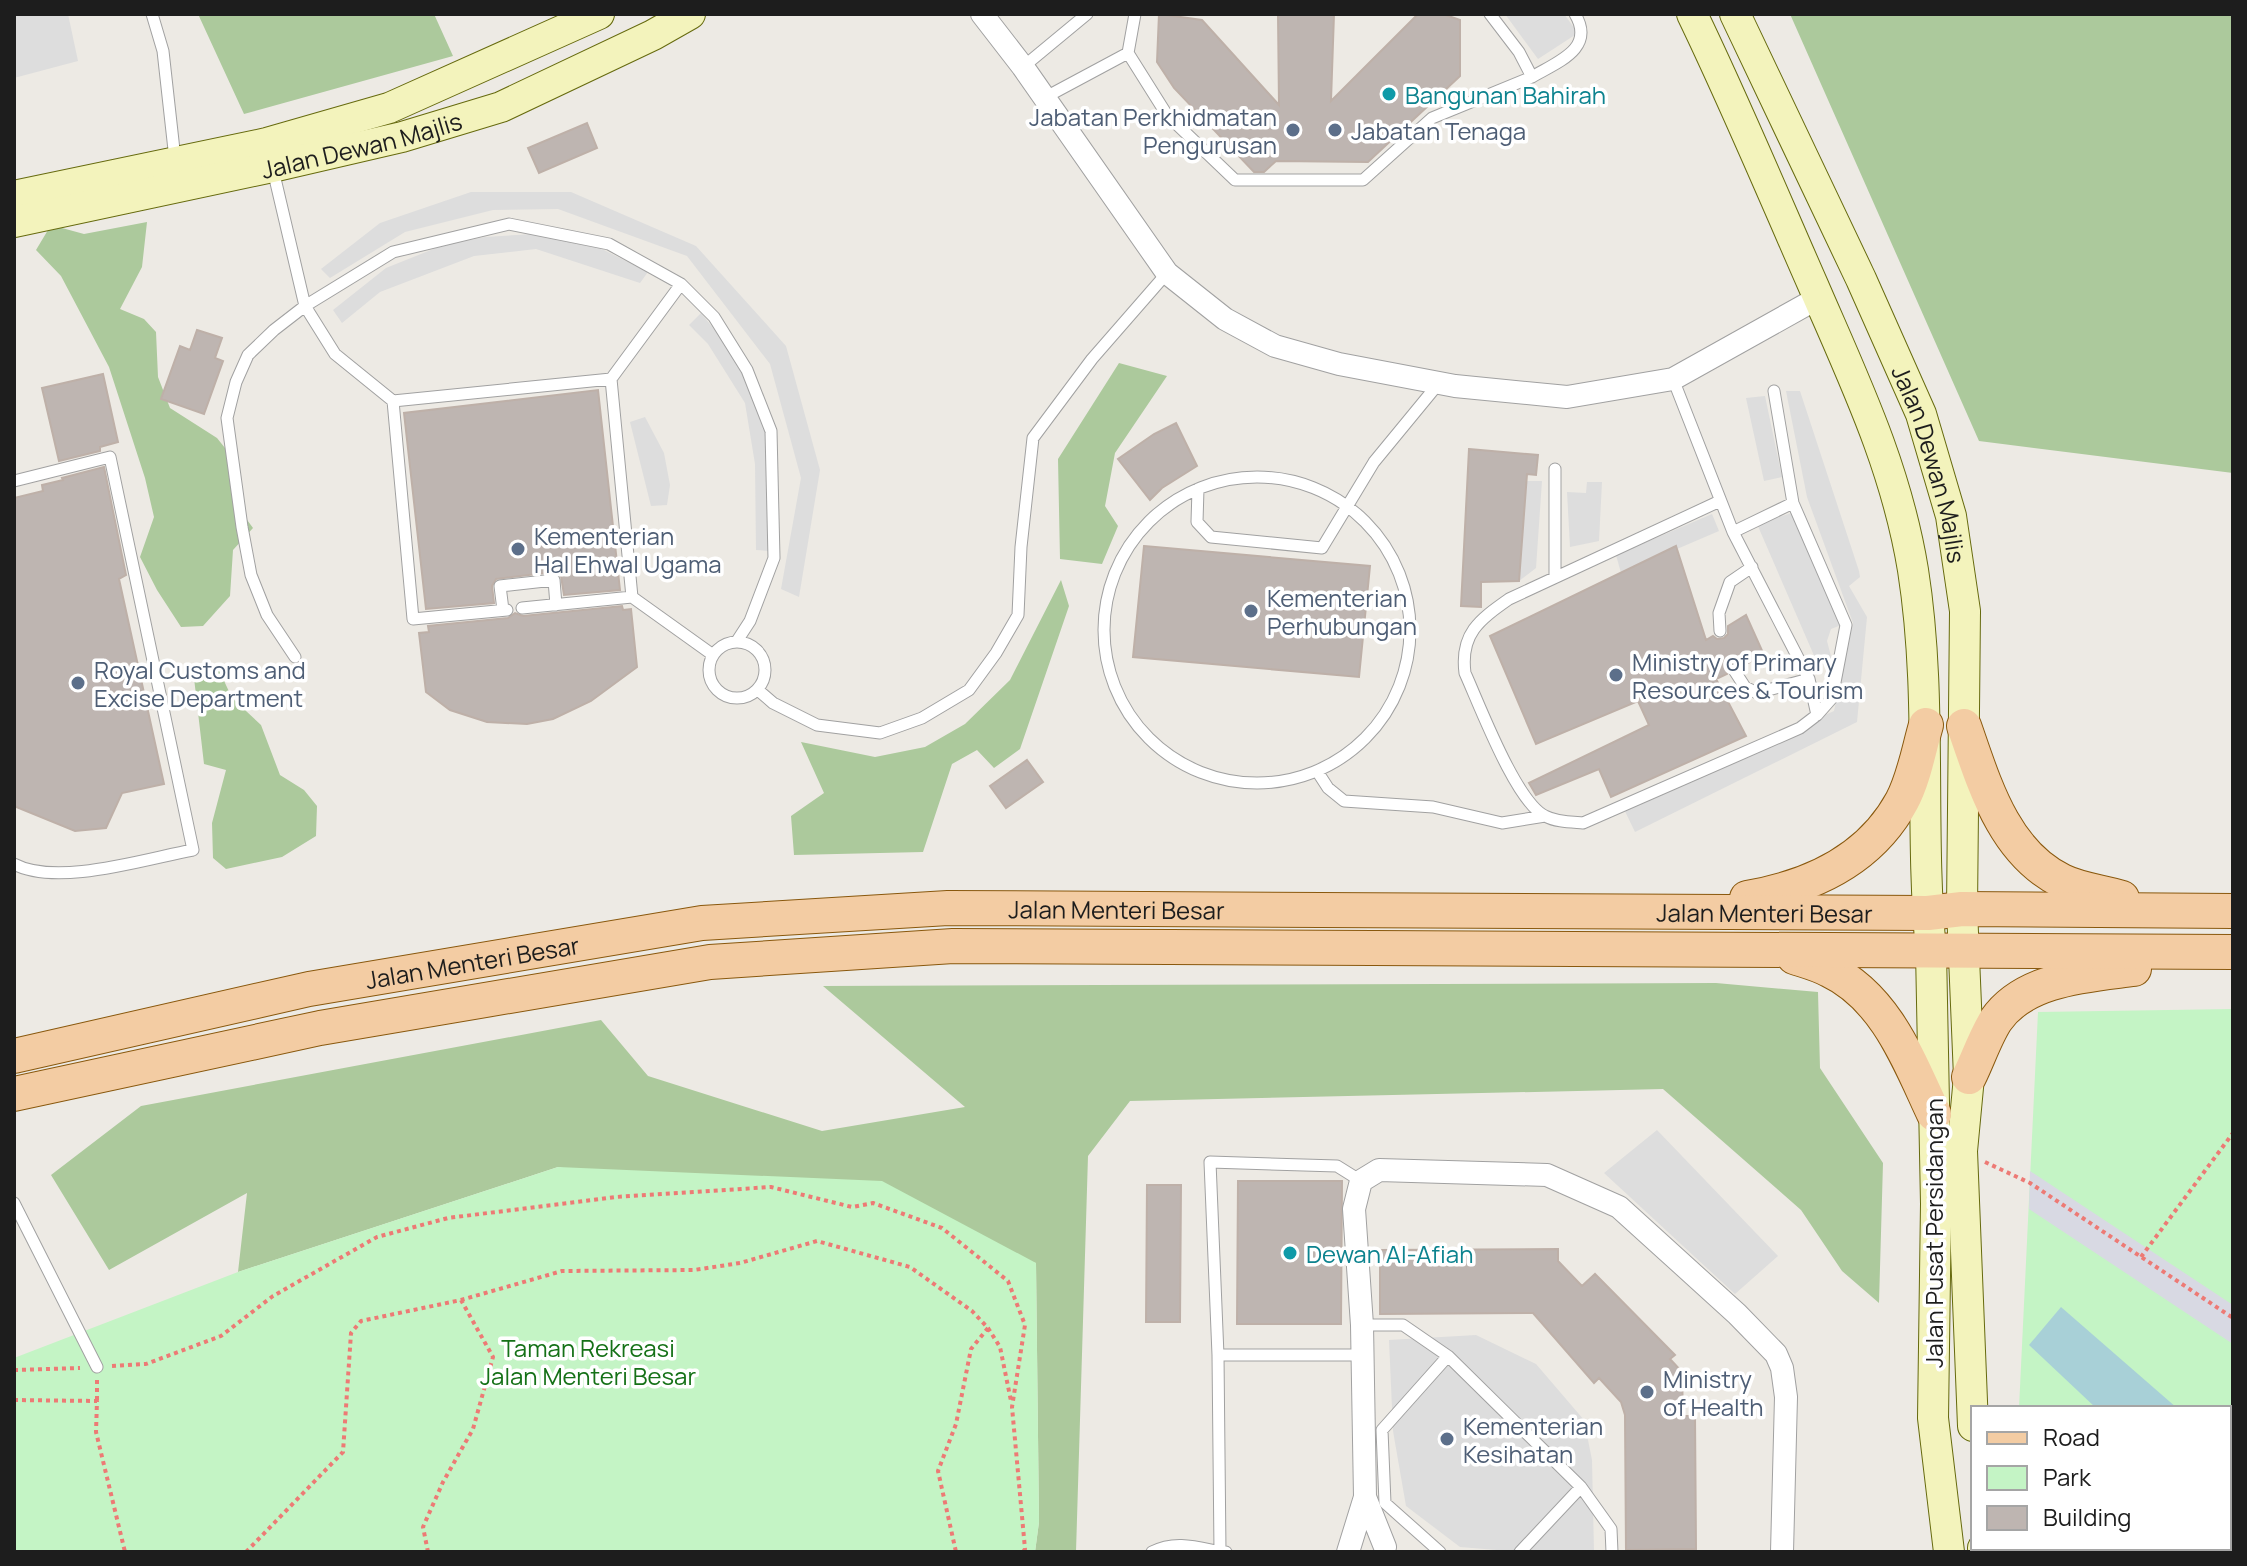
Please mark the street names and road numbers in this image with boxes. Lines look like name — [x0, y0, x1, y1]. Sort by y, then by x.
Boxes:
street label: Jalan Dewan Majlis — [258, 103, 466, 185]
street label: Jalan Dewan Majlis — [1885, 360, 1974, 565]
street label: Jalan Menteri Besar — [1008, 892, 1225, 926]
street label: Jalan Menteri Besar — [1656, 895, 1873, 929]
street label: Jalan Menteri Besar — [363, 927, 582, 996]
street label: Jalan Pusat Persidangan — [1917, 1098, 1950, 1368]

